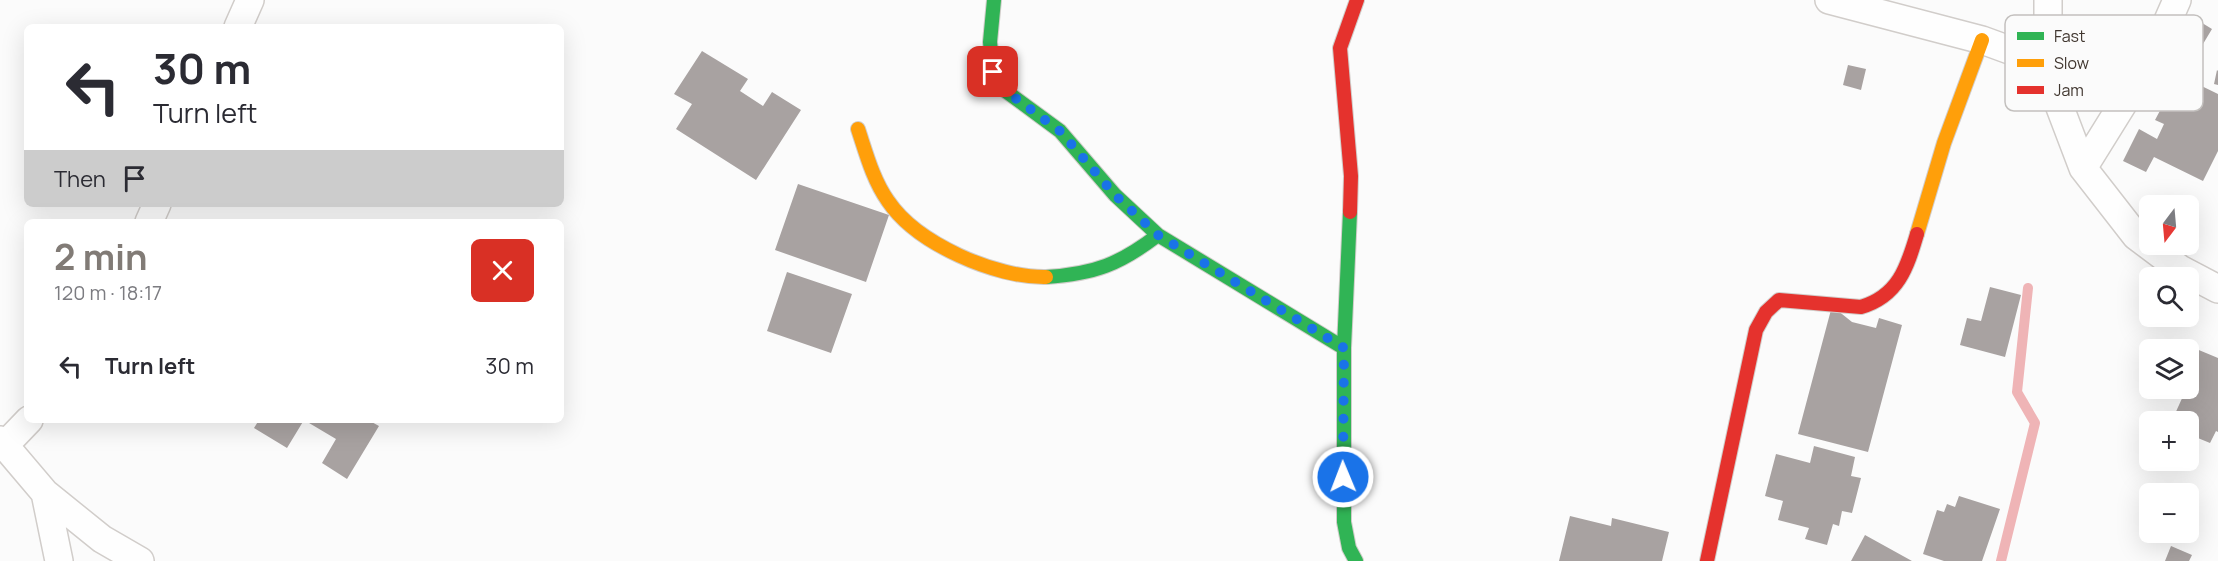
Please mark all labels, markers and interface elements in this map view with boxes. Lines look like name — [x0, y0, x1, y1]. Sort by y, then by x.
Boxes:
legend — [2005, 15, 2203, 111]
text: Fast — [2054, 25, 2085, 47]
text: 30 m — [153, 39, 251, 97]
pin — [967, 46, 1018, 97]
icon: left — [54, 48, 132, 126]
text: Slow — [2054, 52, 2089, 74]
icon: arrive — [976, 55, 1009, 88]
text: Jam — [2054, 79, 2084, 101]
text: Turn left — [153, 94, 257, 131]
icon: arrive — [118, 162, 151, 195]
text: Then — [54, 164, 106, 194]
north arrow — [2139, 195, 2199, 255]
map controls — [2139, 195, 2199, 543]
text: 2 min — [54, 232, 148, 281]
button: close — [471, 239, 534, 302]
button: search — [2139, 267, 2199, 327]
text: 120 m · 18:17 — [54, 279, 162, 306]
button: layers — [2139, 339, 2199, 399]
icon: left — [54, 350, 87, 383]
text: Turn left — [105, 351, 195, 381]
text: 30 m — [485, 351, 534, 381]
button: + — [2139, 411, 2199, 471]
position arrow — [1311, 445, 1375, 509]
button: − — [2139, 483, 2199, 543]

